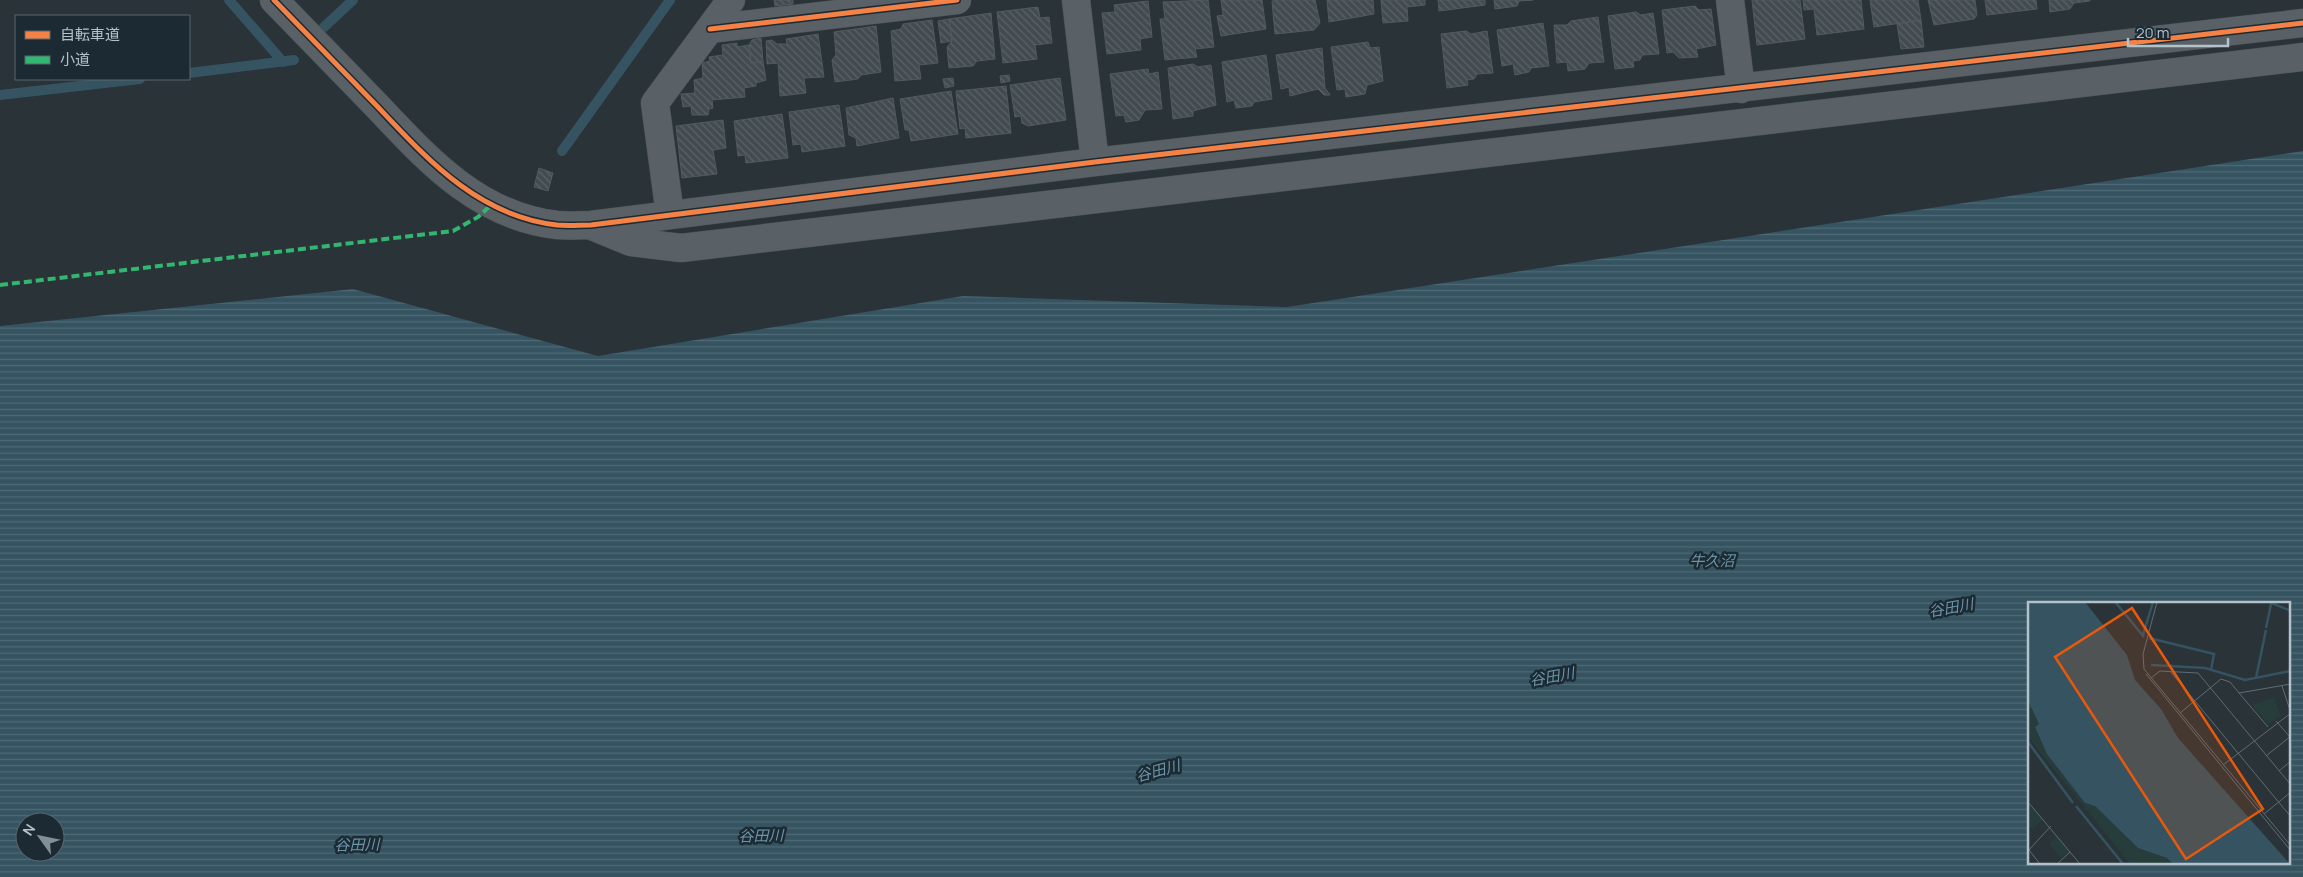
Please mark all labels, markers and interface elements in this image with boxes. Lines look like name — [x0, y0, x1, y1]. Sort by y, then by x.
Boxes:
legend — [15, 15, 190, 80]
scale bar — [2128, 15, 2228, 47]
text: 20 m — [2136, 22, 2169, 43]
text: 自転車道 — [60, 24, 120, 45]
text: 小道 — [60, 49, 90, 70]
water label: 牛久沼 — [1689, 550, 1736, 571]
water label: 谷田川 — [1927, 593, 1977, 622]
inset map — [2028, 602, 2290, 864]
water label: 谷田川 — [1528, 662, 1578, 691]
water label: 谷田川 — [1133, 754, 1184, 786]
north arrow — [15, 812, 65, 862]
text: N — [18, 820, 39, 839]
water label: 谷田川 — [738, 825, 786, 846]
water label: 谷田川 — [334, 834, 382, 855]

